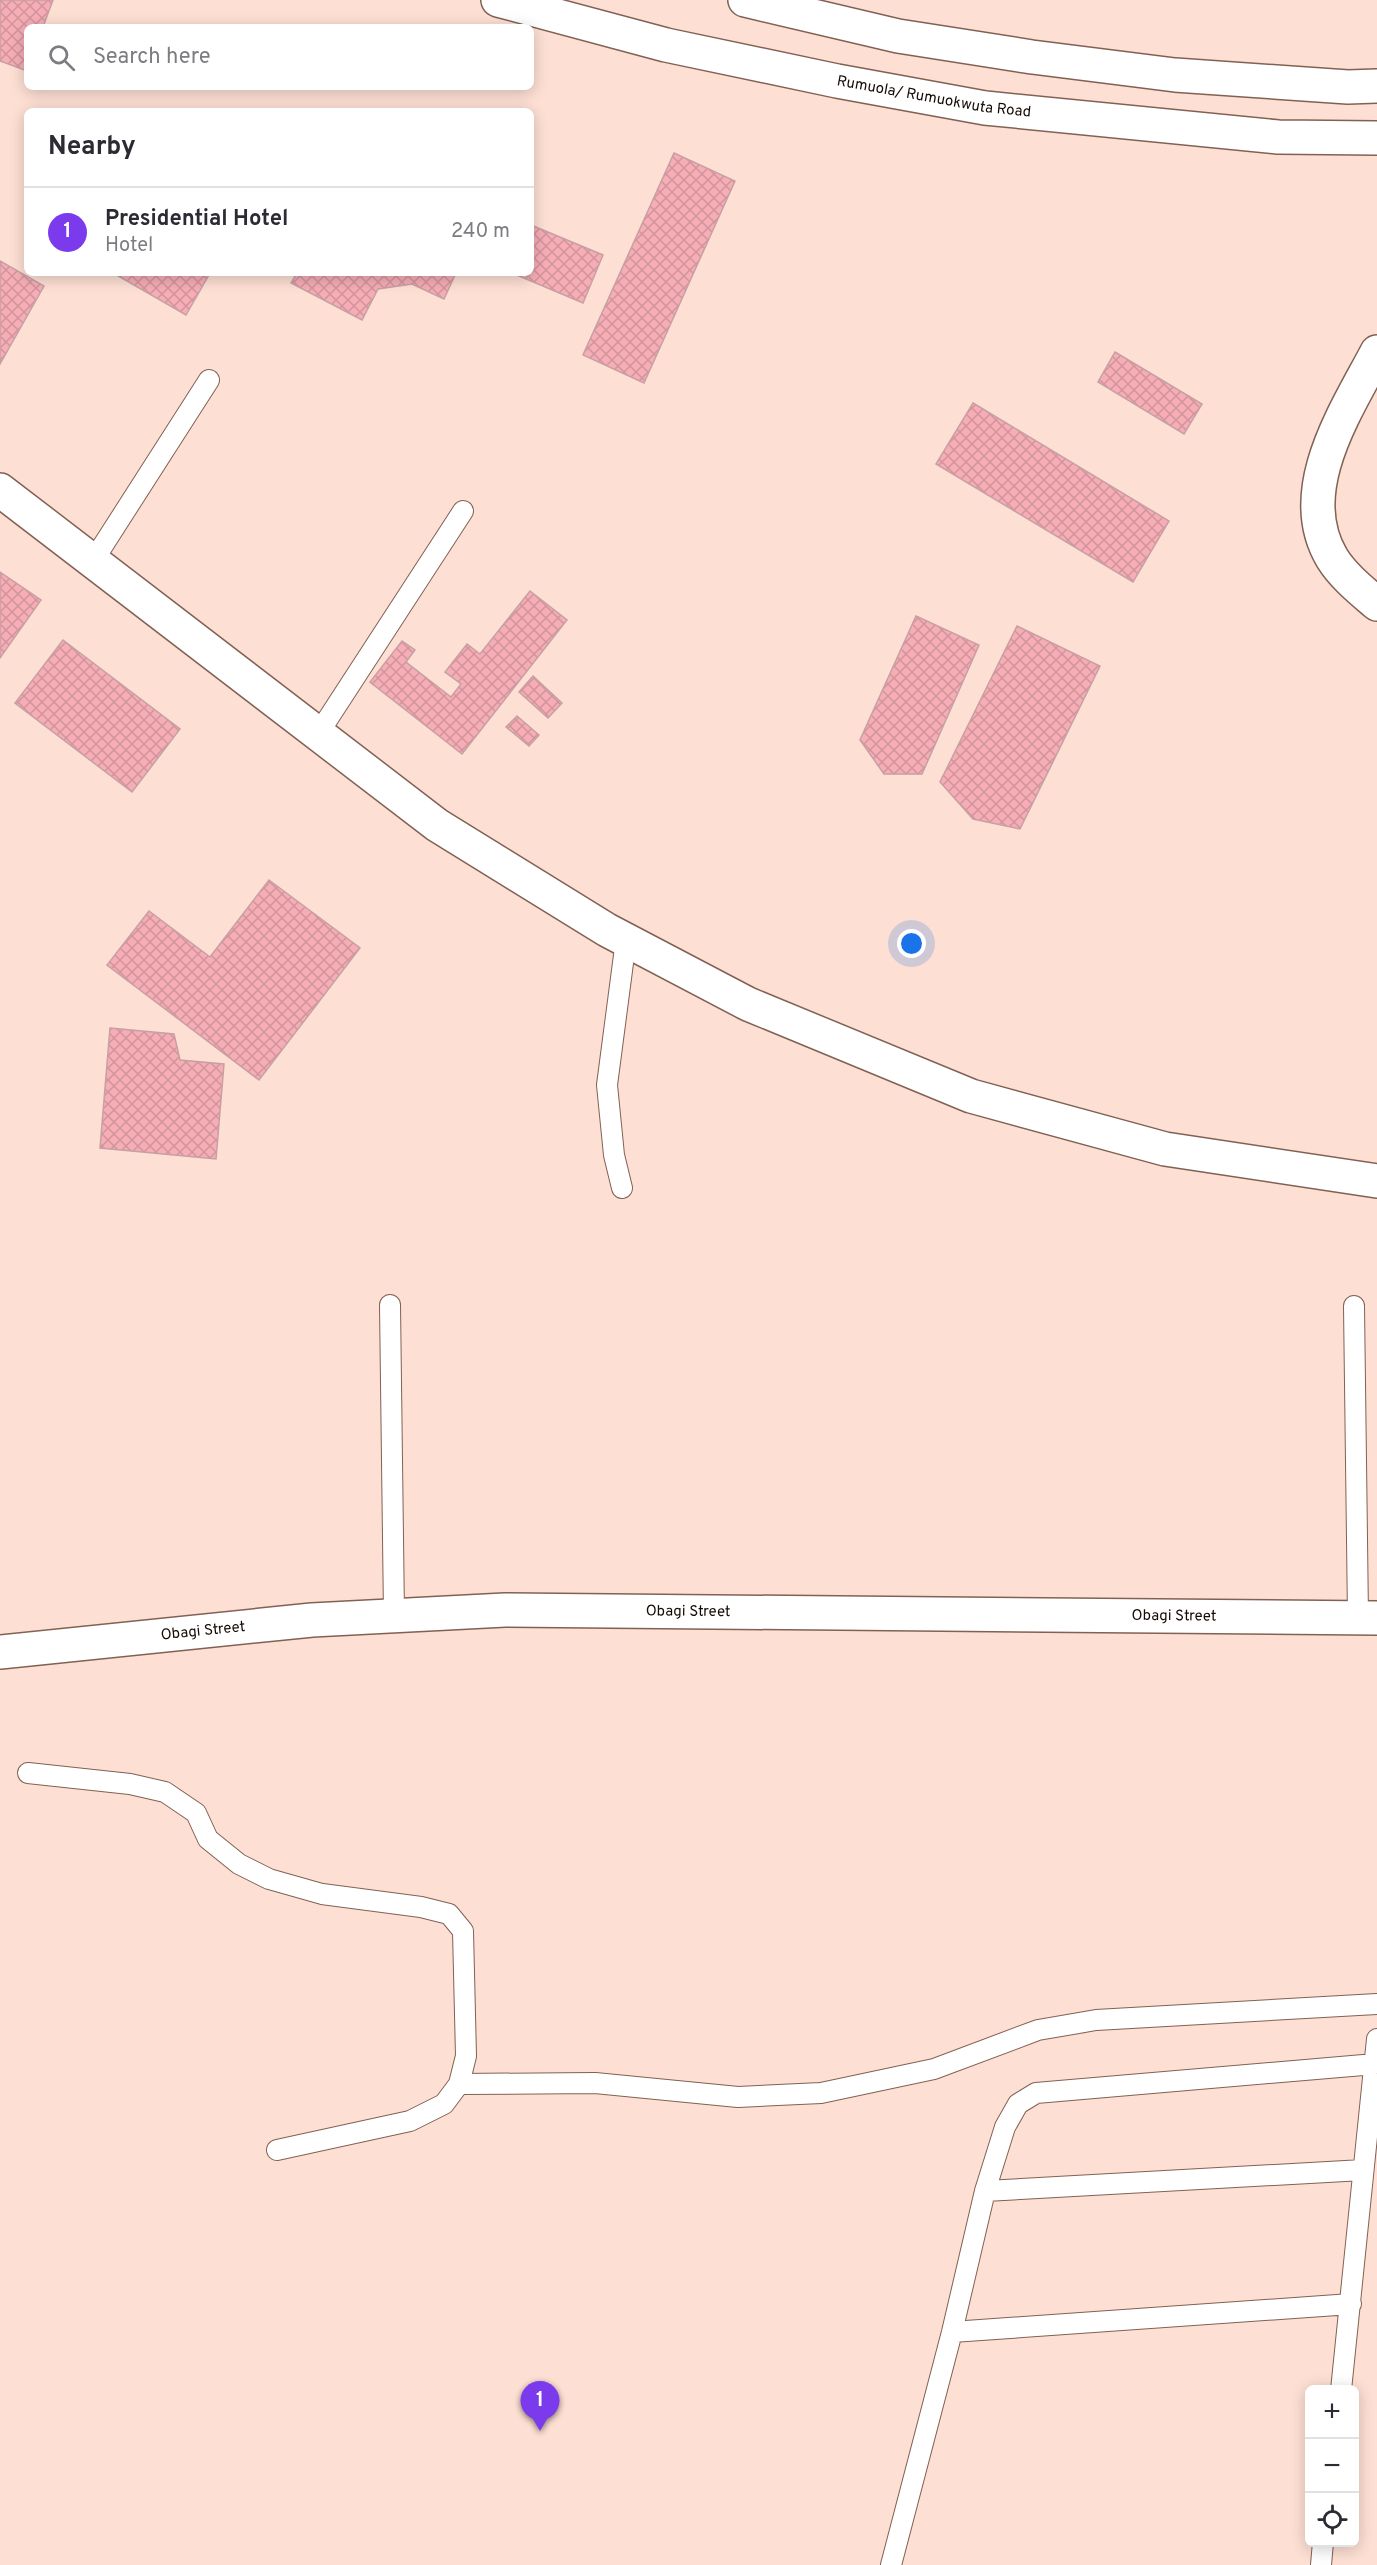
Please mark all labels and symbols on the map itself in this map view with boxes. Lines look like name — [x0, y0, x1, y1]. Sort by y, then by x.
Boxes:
street label: Rumuola/ Rumuokwuta Road — [835, 72, 1032, 122]
your location — [897, 929, 926, 958]
street label: Obagi Street — [646, 1602, 731, 1622]
street label: Obagi Street — [1132, 1606, 1217, 1626]
street label: Obagi Street — [160, 1617, 246, 1645]
pin: 1 — [520, 2382, 560, 2431]

